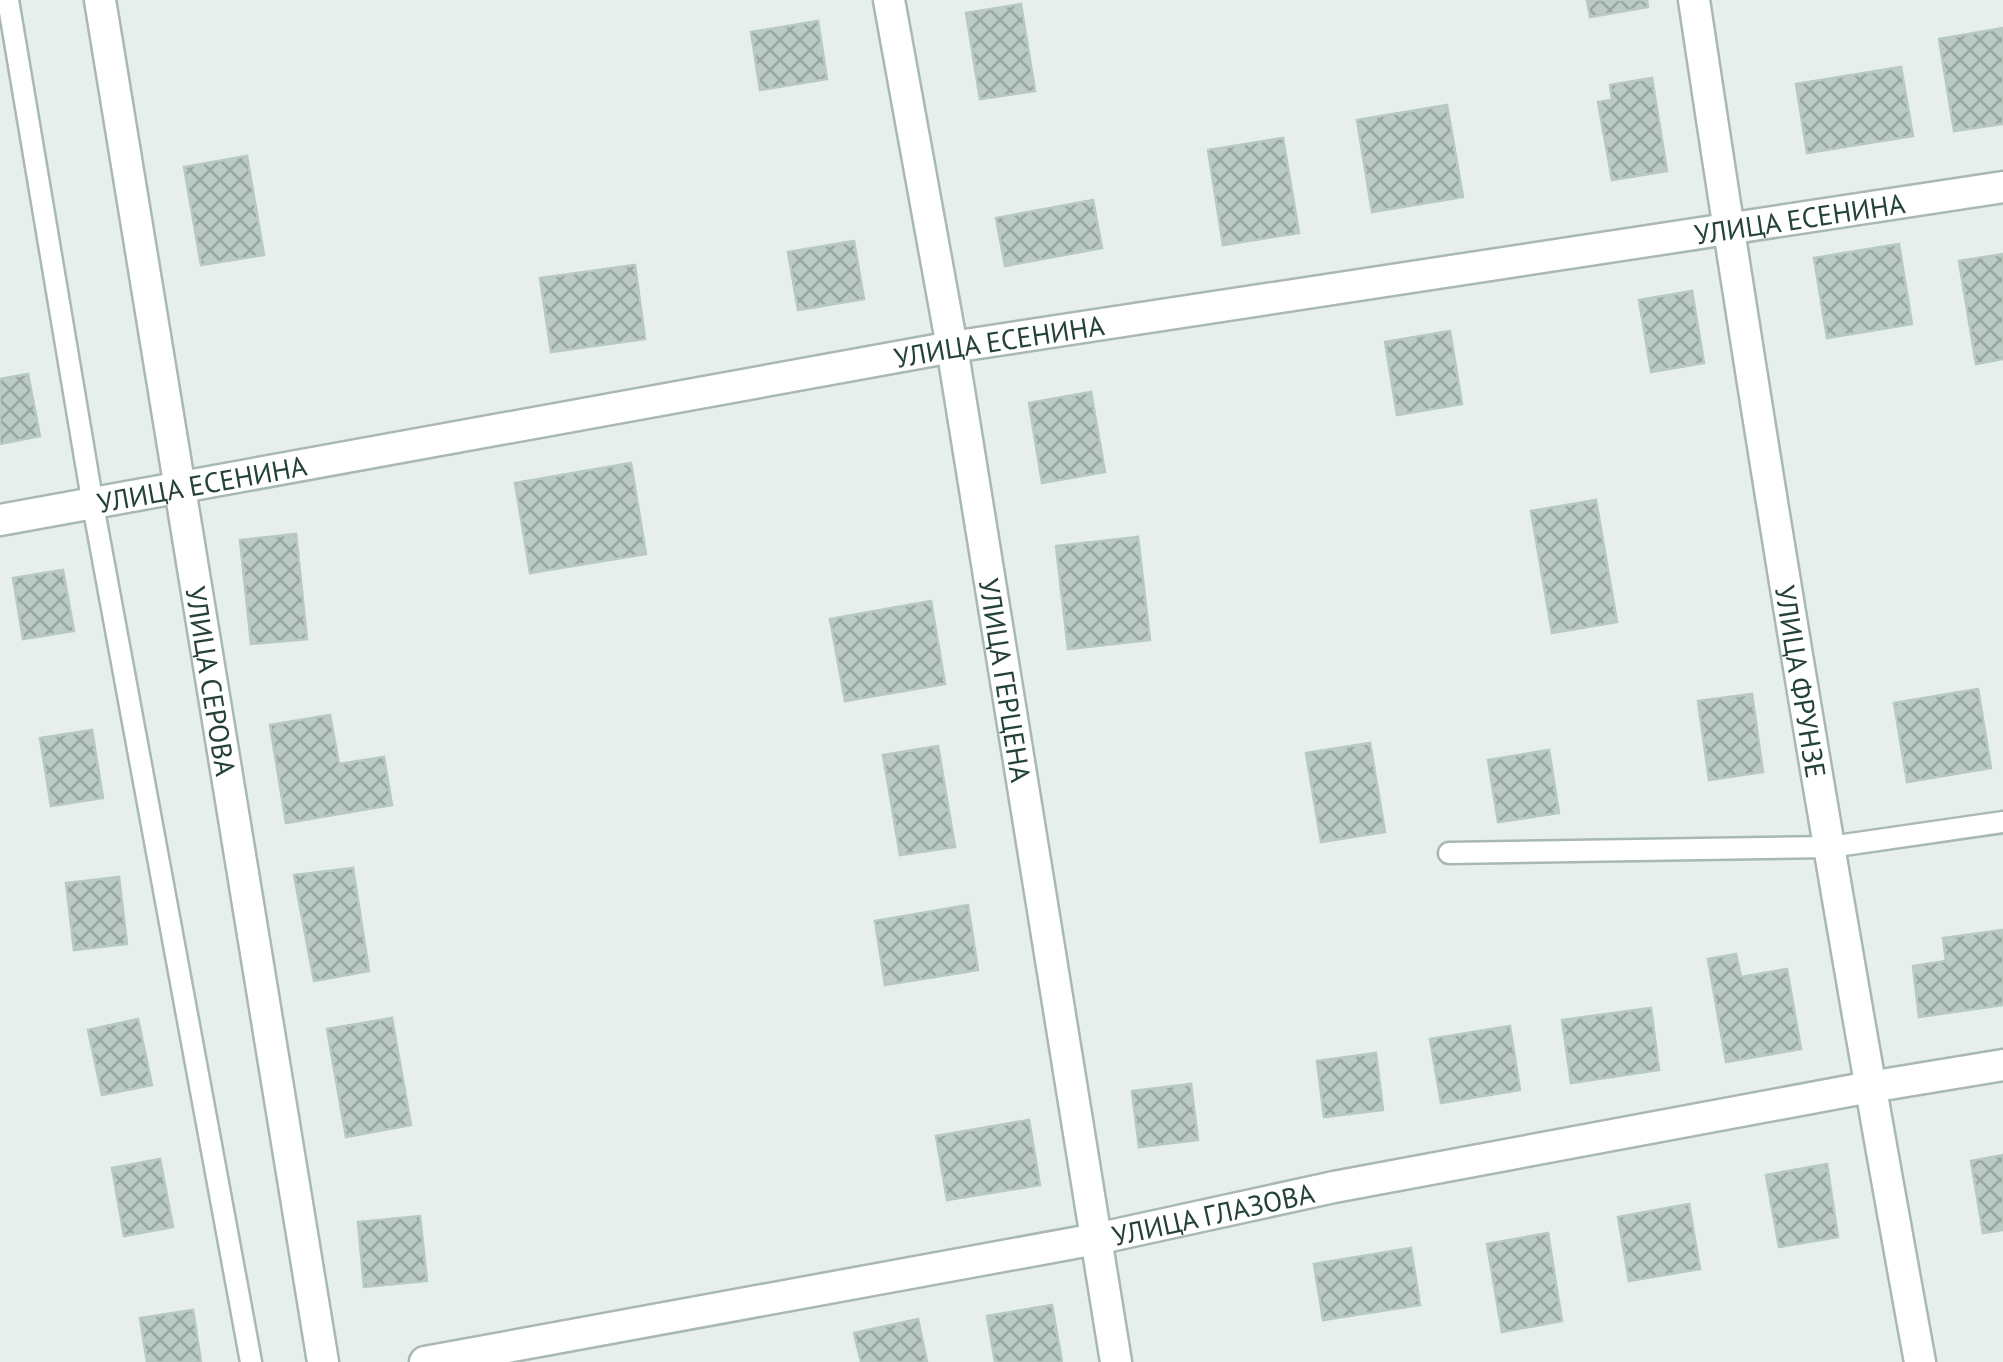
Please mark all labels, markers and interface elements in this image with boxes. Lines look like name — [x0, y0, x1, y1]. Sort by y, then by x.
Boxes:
street label: УЛИЦА ЕСЕНИНА — [1692, 184, 1908, 252]
street label: УЛИЦА ЕСЕНИНА — [891, 306, 1107, 376]
street label: УЛИЦА ЕСЕНИНА — [94, 446, 310, 521]
street label: УЛИЦА ГЕРЦЕНА — [971, 576, 1041, 785]
street label: УЛИЦА ФРУНЗЕ — [1767, 583, 1836, 781]
street label: УЛИЦА СЕРОВА — [178, 584, 245, 779]
street label: УЛИЦА ГЛАЗОВА — [1108, 1173, 1318, 1253]

